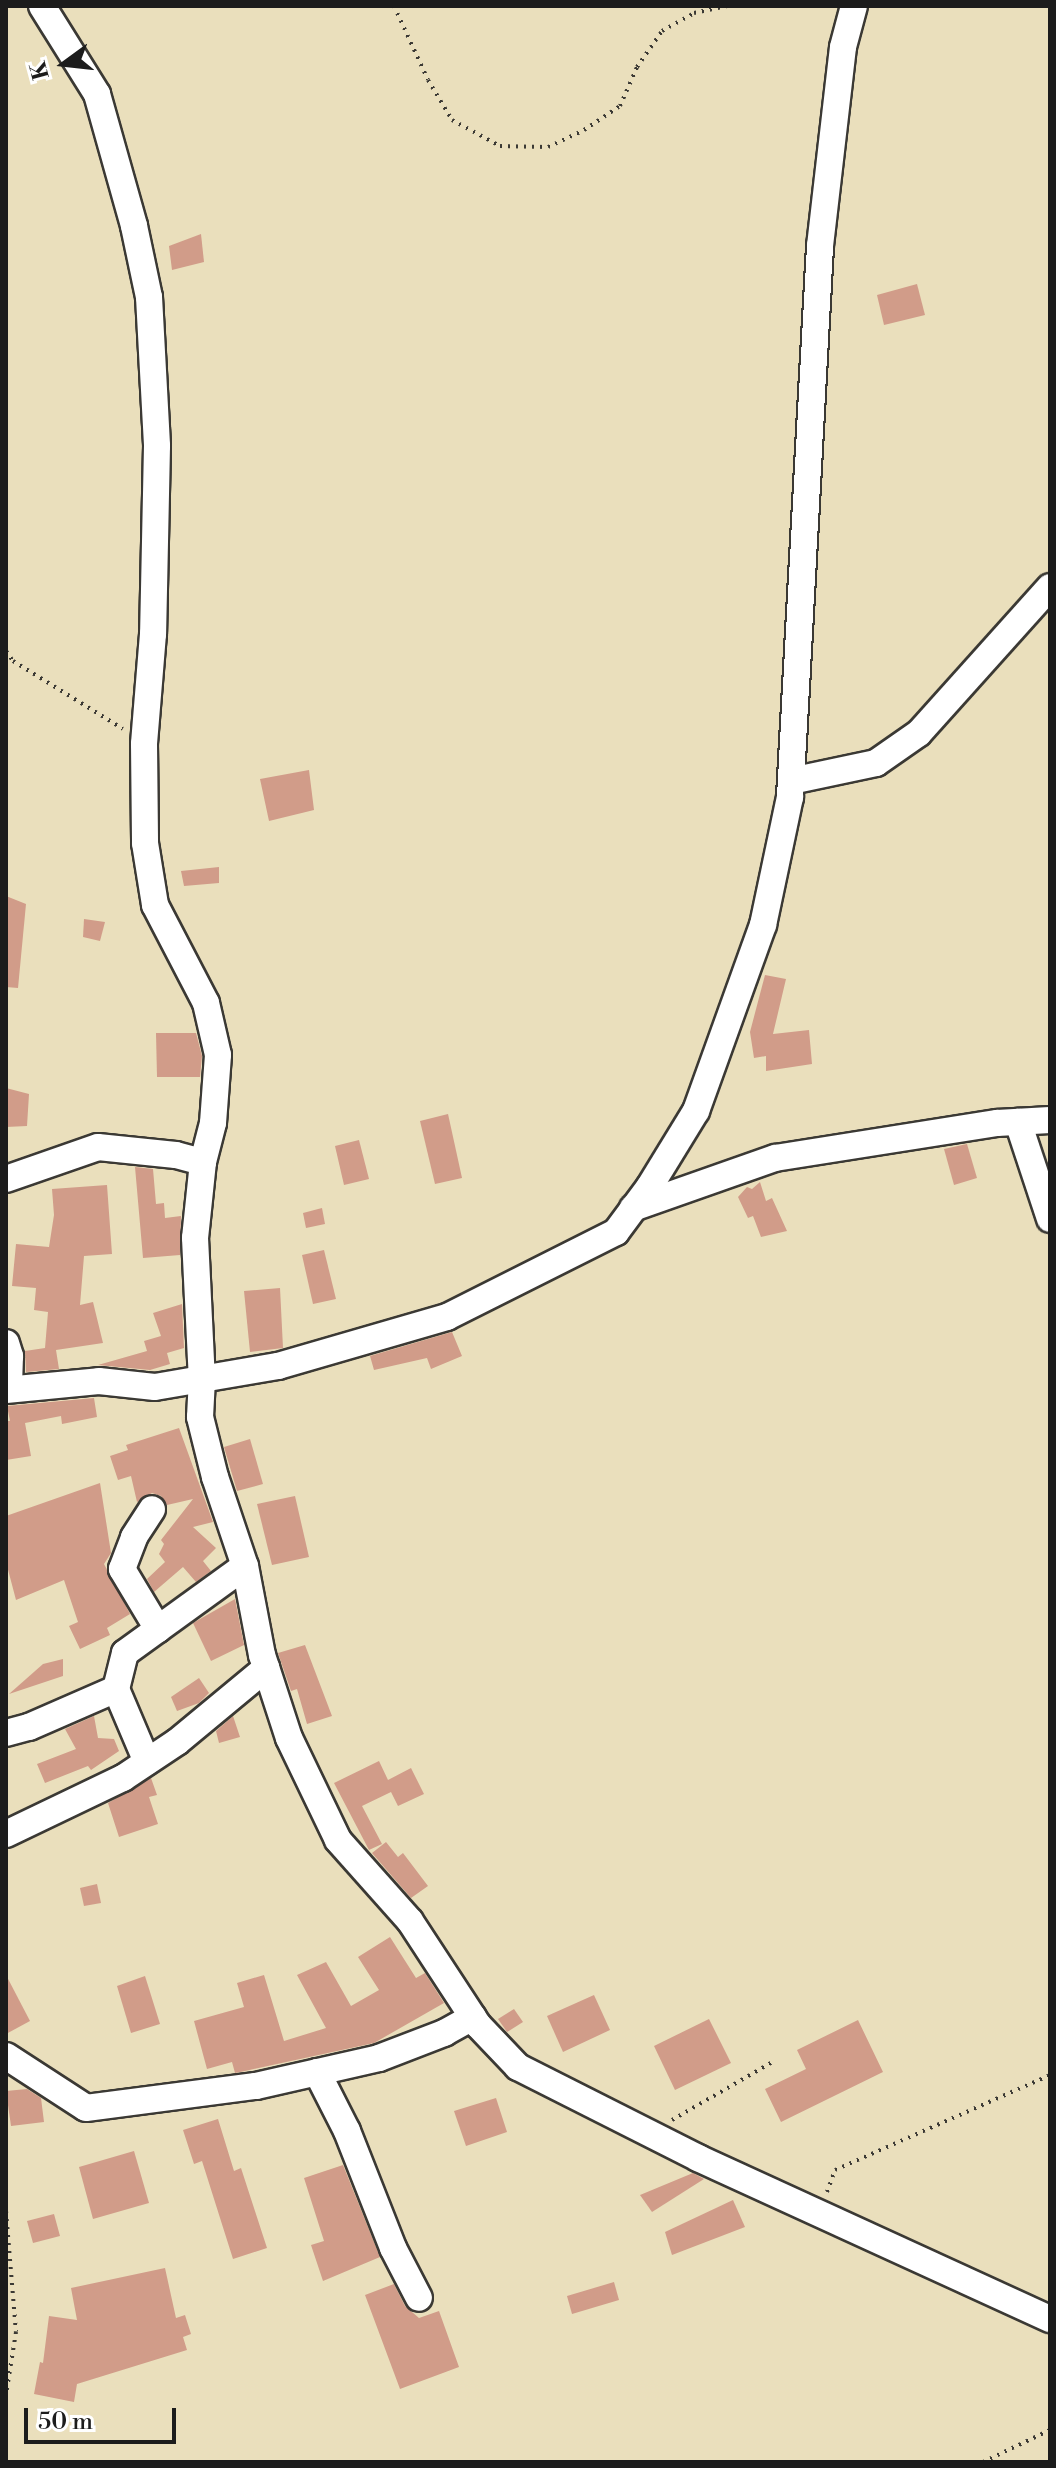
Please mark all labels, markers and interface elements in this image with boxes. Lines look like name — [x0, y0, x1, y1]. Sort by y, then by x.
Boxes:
north arrow — [24, 24, 104, 104]
text: K — [25, 58, 56, 82]
scale bar — [28, 2392, 180, 2442]
text: 50 m — [38, 2407, 93, 2437]

